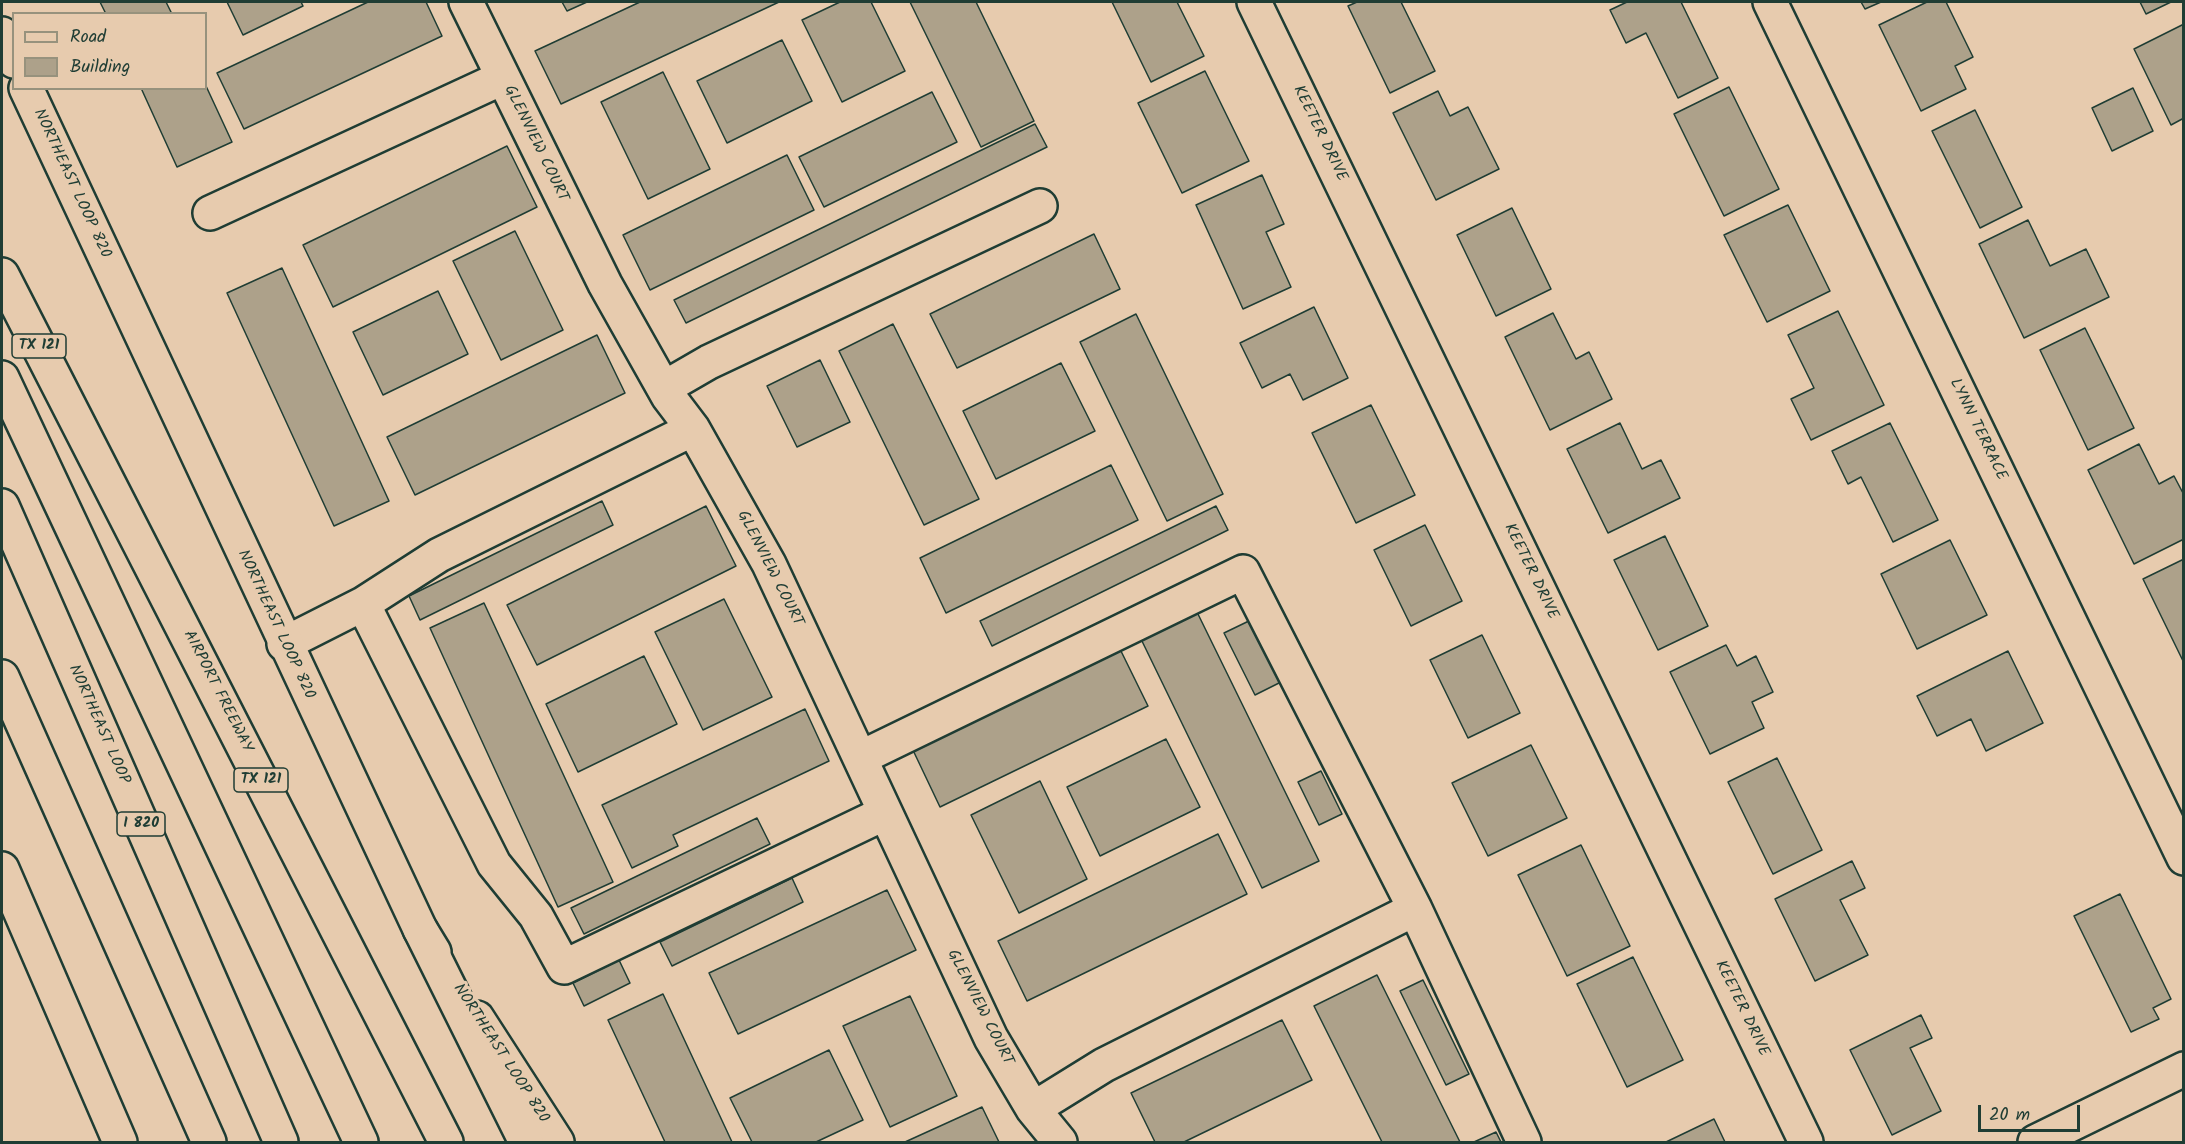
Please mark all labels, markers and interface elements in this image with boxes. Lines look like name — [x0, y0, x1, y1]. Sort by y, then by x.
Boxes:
legend — [12, 12, 207, 90]
text: Road — [70, 23, 106, 52]
text: Building — [70, 53, 130, 82]
street label: GLENVIEW COURT — [498, 83, 572, 205]
street label: KEETER DRIVE — [1287, 83, 1351, 185]
street label: NORTHEAST LOOP 820 — [28, 106, 114, 262]
road number: TX 121 — [12, 334, 66, 358]
street label: LYNN TERRACE — [1944, 376, 2010, 484]
street label: GLENVIEW COURT — [732, 508, 806, 630]
street label: KEETER DRIVE — [1498, 521, 1562, 623]
street label: NORTHEAST LOOP 820 — [232, 547, 318, 703]
street label: AIRPORT FREEWAY — [178, 628, 256, 756]
street label: NORTHEAST LOOP — [63, 662, 133, 788]
road number: TX 121 — [234, 768, 288, 792]
road number: I 820 — [117, 812, 165, 836]
street label: GLENVIEW COURT — [942, 947, 1016, 1069]
street label: KEETER DRIVE — [1709, 958, 1773, 1060]
street label: NORTHEAST LOOP 820 — [448, 981, 552, 1127]
scale bar — [1981, 1093, 2083, 1131]
text: 20 m — [1989, 1101, 2030, 1130]

